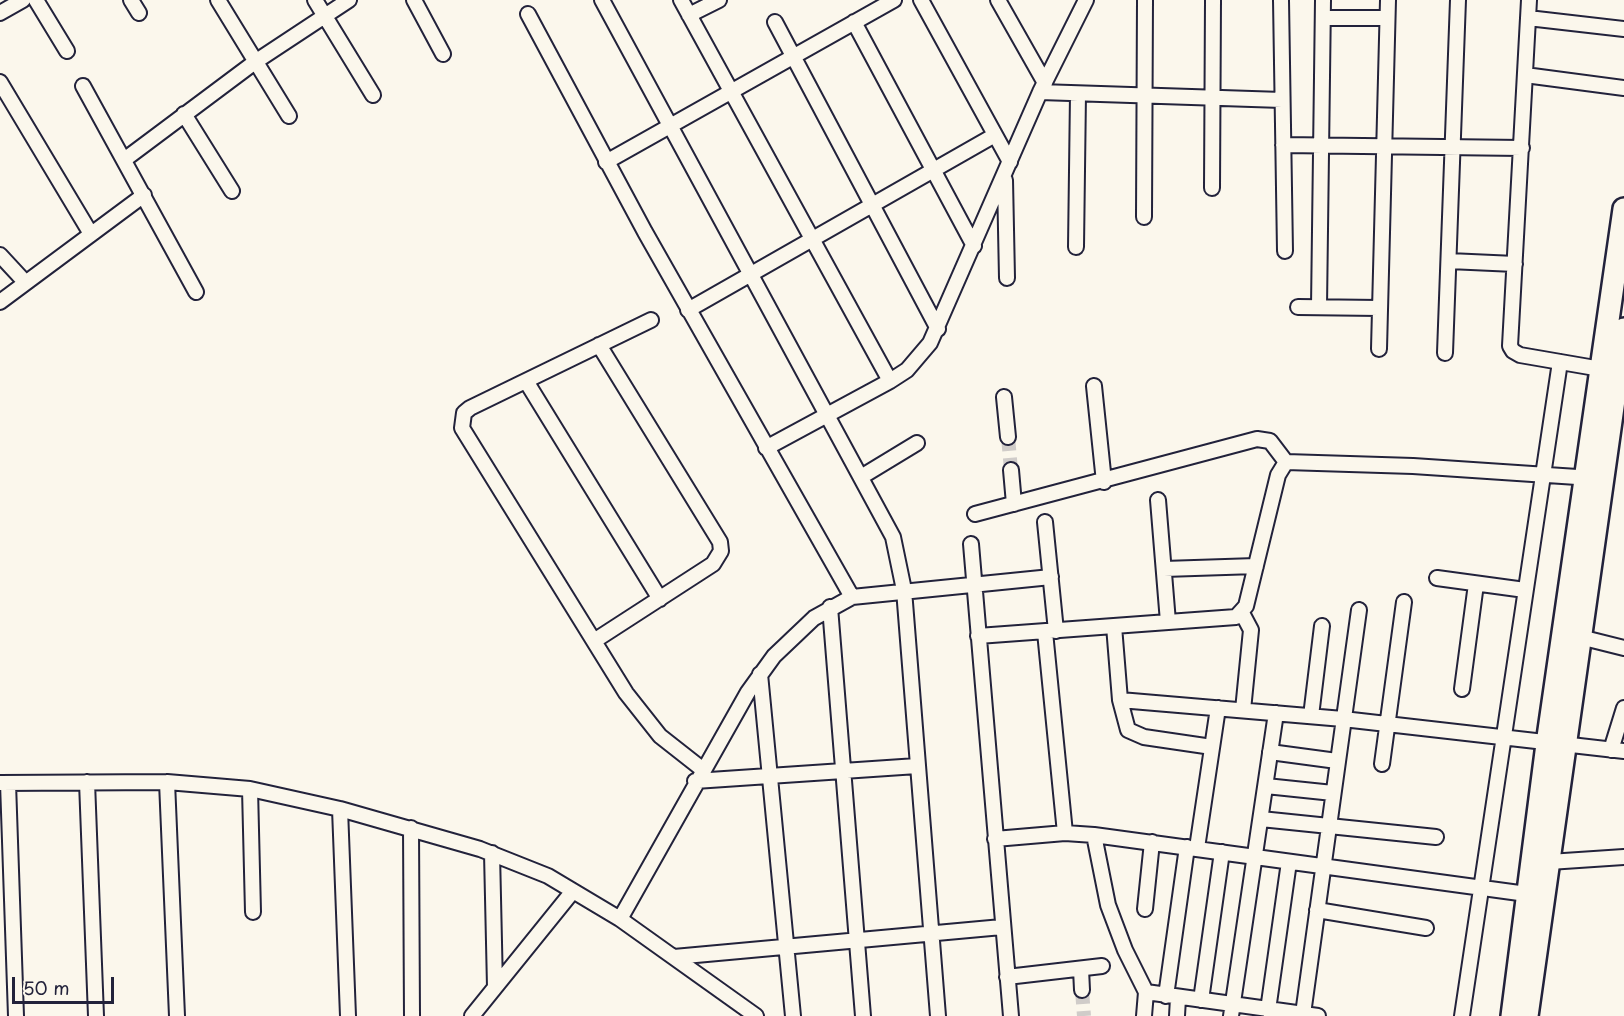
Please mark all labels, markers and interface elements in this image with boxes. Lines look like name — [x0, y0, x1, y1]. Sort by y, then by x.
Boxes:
scale bar — [15, 965, 117, 1003]
text: 50 m — [23, 974, 70, 1001]

